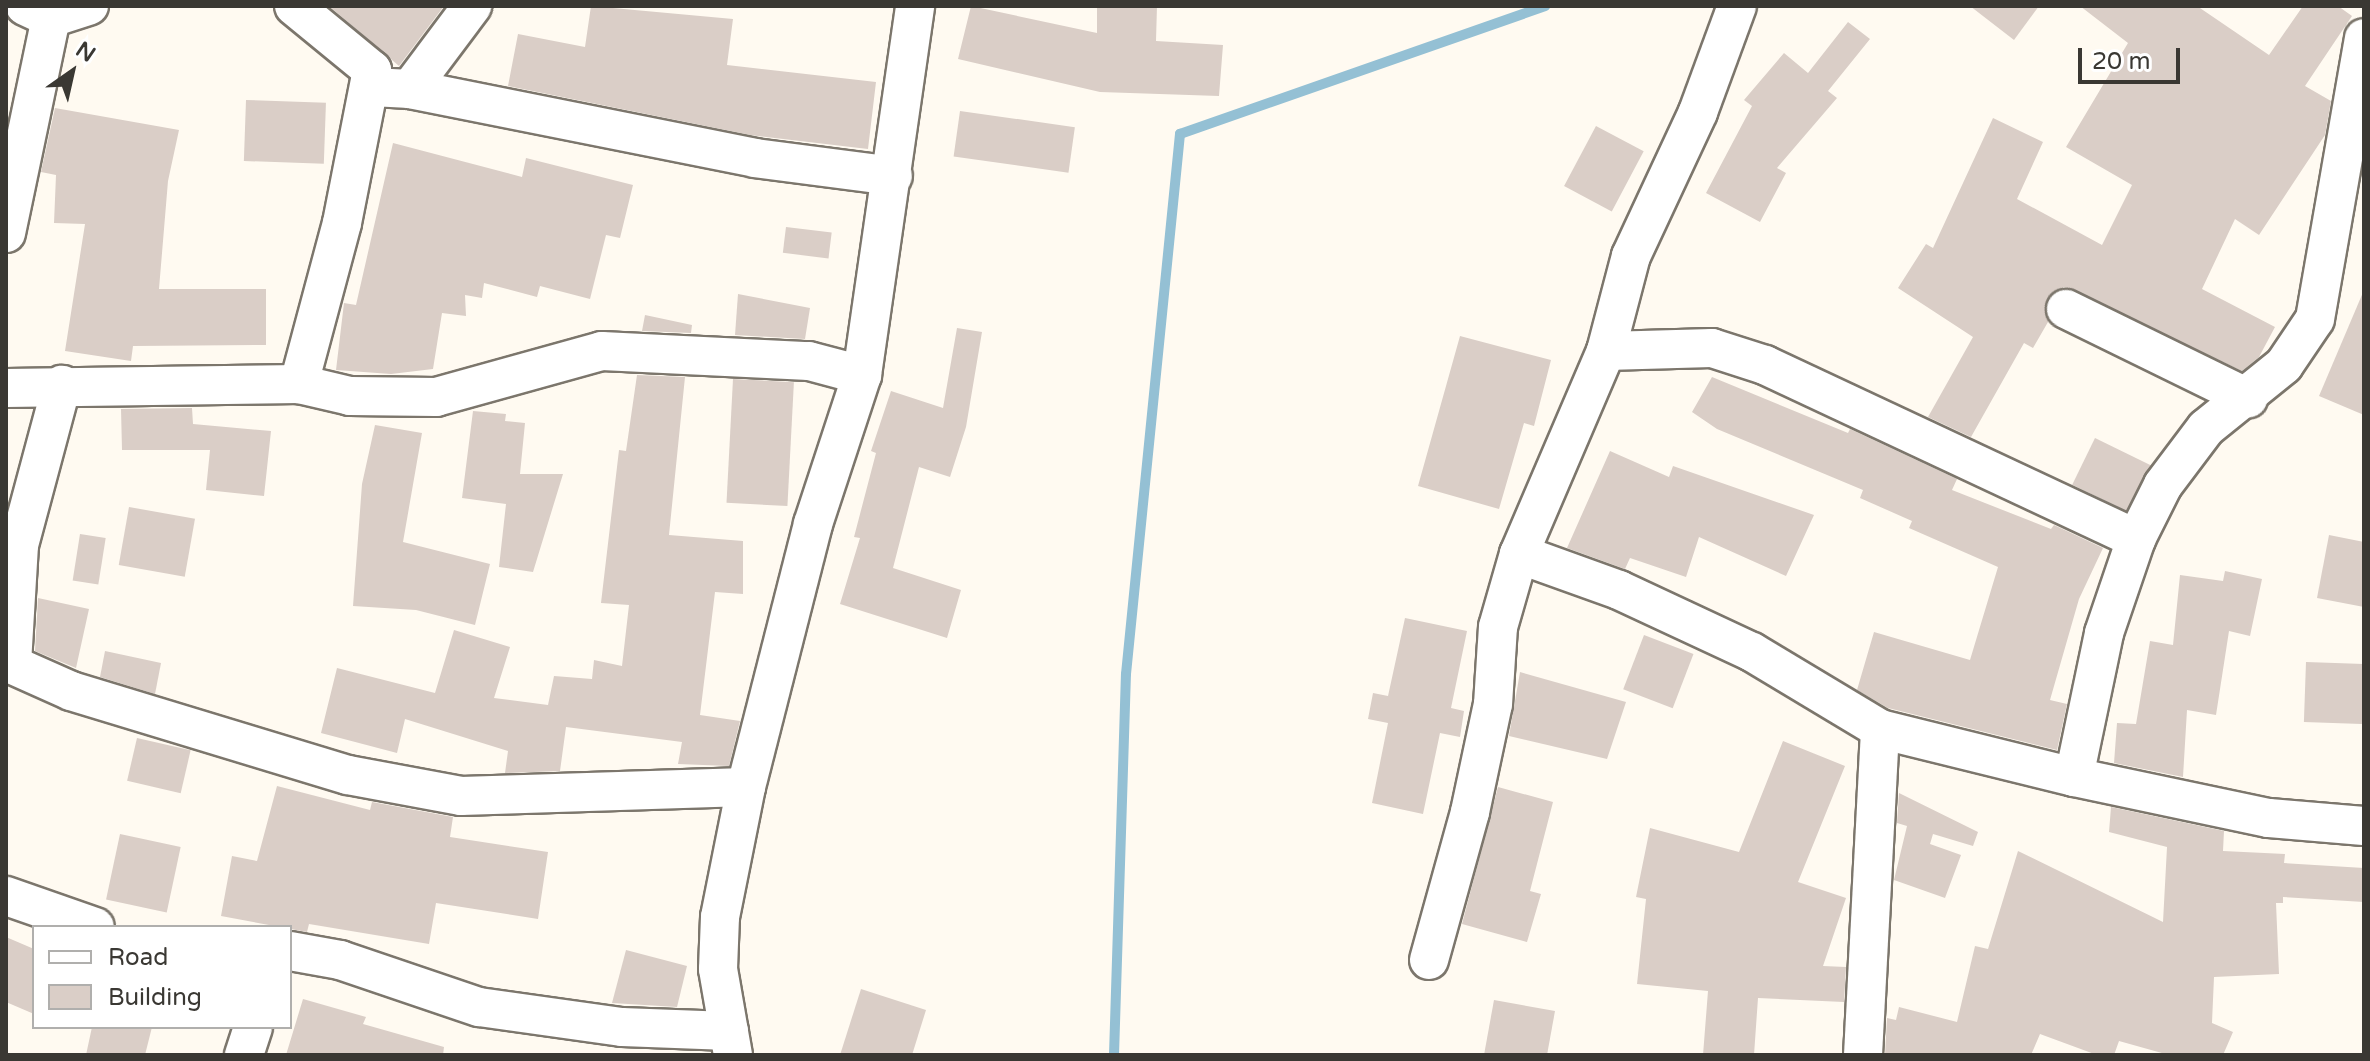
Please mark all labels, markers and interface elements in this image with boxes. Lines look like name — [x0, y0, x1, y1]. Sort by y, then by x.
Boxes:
north arrow — [32, 32, 112, 112]
scale bar — [2082, 32, 2184, 82]
text: N — [71, 36, 100, 68]
text: 20 m — [2092, 47, 2150, 76]
legend — [32, 925, 292, 1029]
text: Road — [108, 943, 168, 972]
text: Building — [108, 983, 202, 1012]

